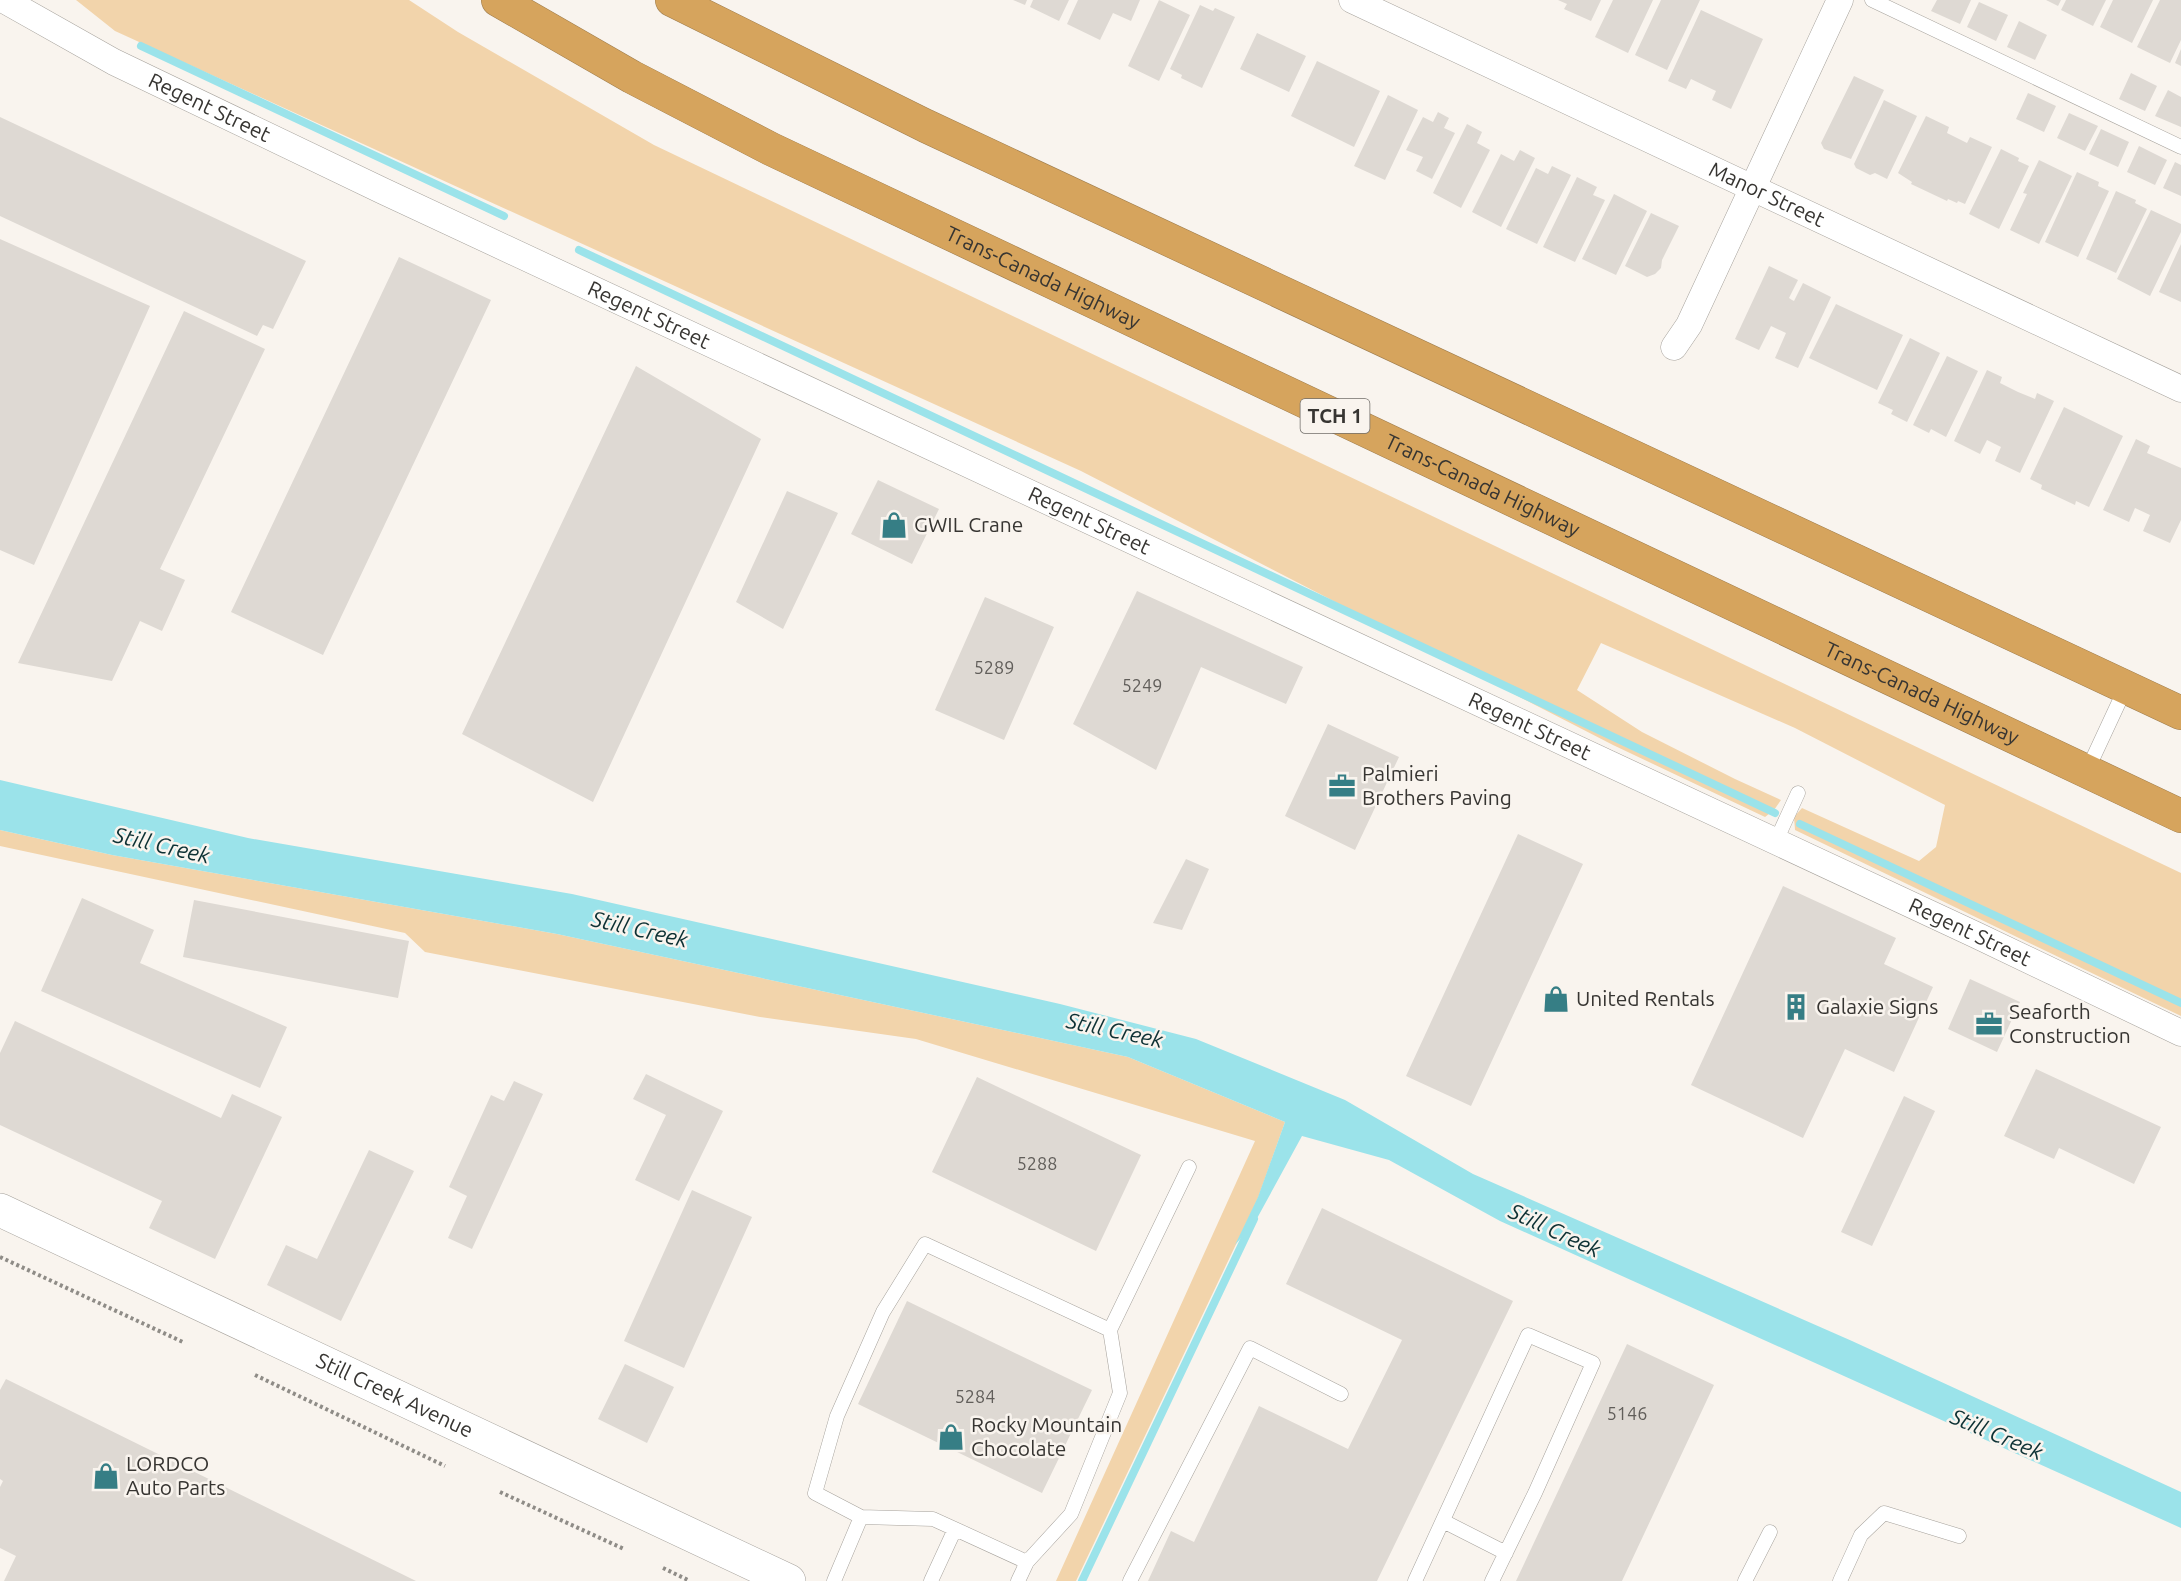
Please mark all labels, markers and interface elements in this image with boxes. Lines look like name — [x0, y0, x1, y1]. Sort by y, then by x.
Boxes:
street label: Regent Street — [145, 67, 275, 146]
street label: Manor Street — [1705, 156, 1829, 231]
street label: Trans-Canada Highway — [942, 221, 1145, 333]
street label: Regent Street — [584, 275, 714, 353]
road number: TCH 1 — [1300, 399, 1370, 433]
street label: Trans-Canada Highway — [1382, 428, 1584, 541]
street label: Regent Street — [1025, 481, 1155, 559]
shop icon: GWIL Crane — [879, 510, 909, 540]
place label: GWIL Crane — [914, 512, 1023, 536]
street label: Trans-Canada Highway — [1821, 636, 2023, 749]
house number: 5289 — [974, 657, 1014, 677]
house number: 5249 — [1122, 675, 1162, 695]
street label: Regent Street — [1465, 687, 1595, 764]
place label: Palmieri Brothers Paving — [1362, 761, 1512, 809]
office icon: Palmieri Brothers Paving — [1327, 771, 1357, 801]
water label: Still Creek — [110, 821, 213, 868]
street label: Regent Street — [1905, 892, 2035, 970]
water label: Still Creek — [588, 905, 691, 952]
shop icon: United Rentals — [1541, 984, 1571, 1014]
place label: United Rentals — [1576, 986, 1715, 1010]
building icon: Galaxie Signs — [1781, 992, 1811, 1022]
place label: Galaxie Signs — [1816, 994, 1938, 1018]
place label: Seaforth Construction — [2009, 999, 2131, 1047]
water label: Still Creek — [1063, 1007, 1166, 1052]
office icon: Seaforth Construction — [1974, 1009, 2004, 1039]
house number: 5288 — [1017, 1153, 1057, 1173]
water label: Still Creek — [1504, 1197, 1606, 1262]
street label: Still Creek Avenue — [313, 1347, 477, 1442]
house number: 5284 — [955, 1386, 995, 1406]
water label: Still Creek — [1946, 1402, 2048, 1465]
house number: 5146 — [1607, 1403, 1647, 1423]
place label: Rocky Mountain Chocolate — [971, 1412, 1122, 1460]
shop icon: Rocky Mountain Chocolate — [936, 1422, 966, 1452]
place label: LORDCO Auto Parts — [126, 1451, 225, 1499]
shop icon: LORDCO Auto Parts — [91, 1461, 121, 1491]

